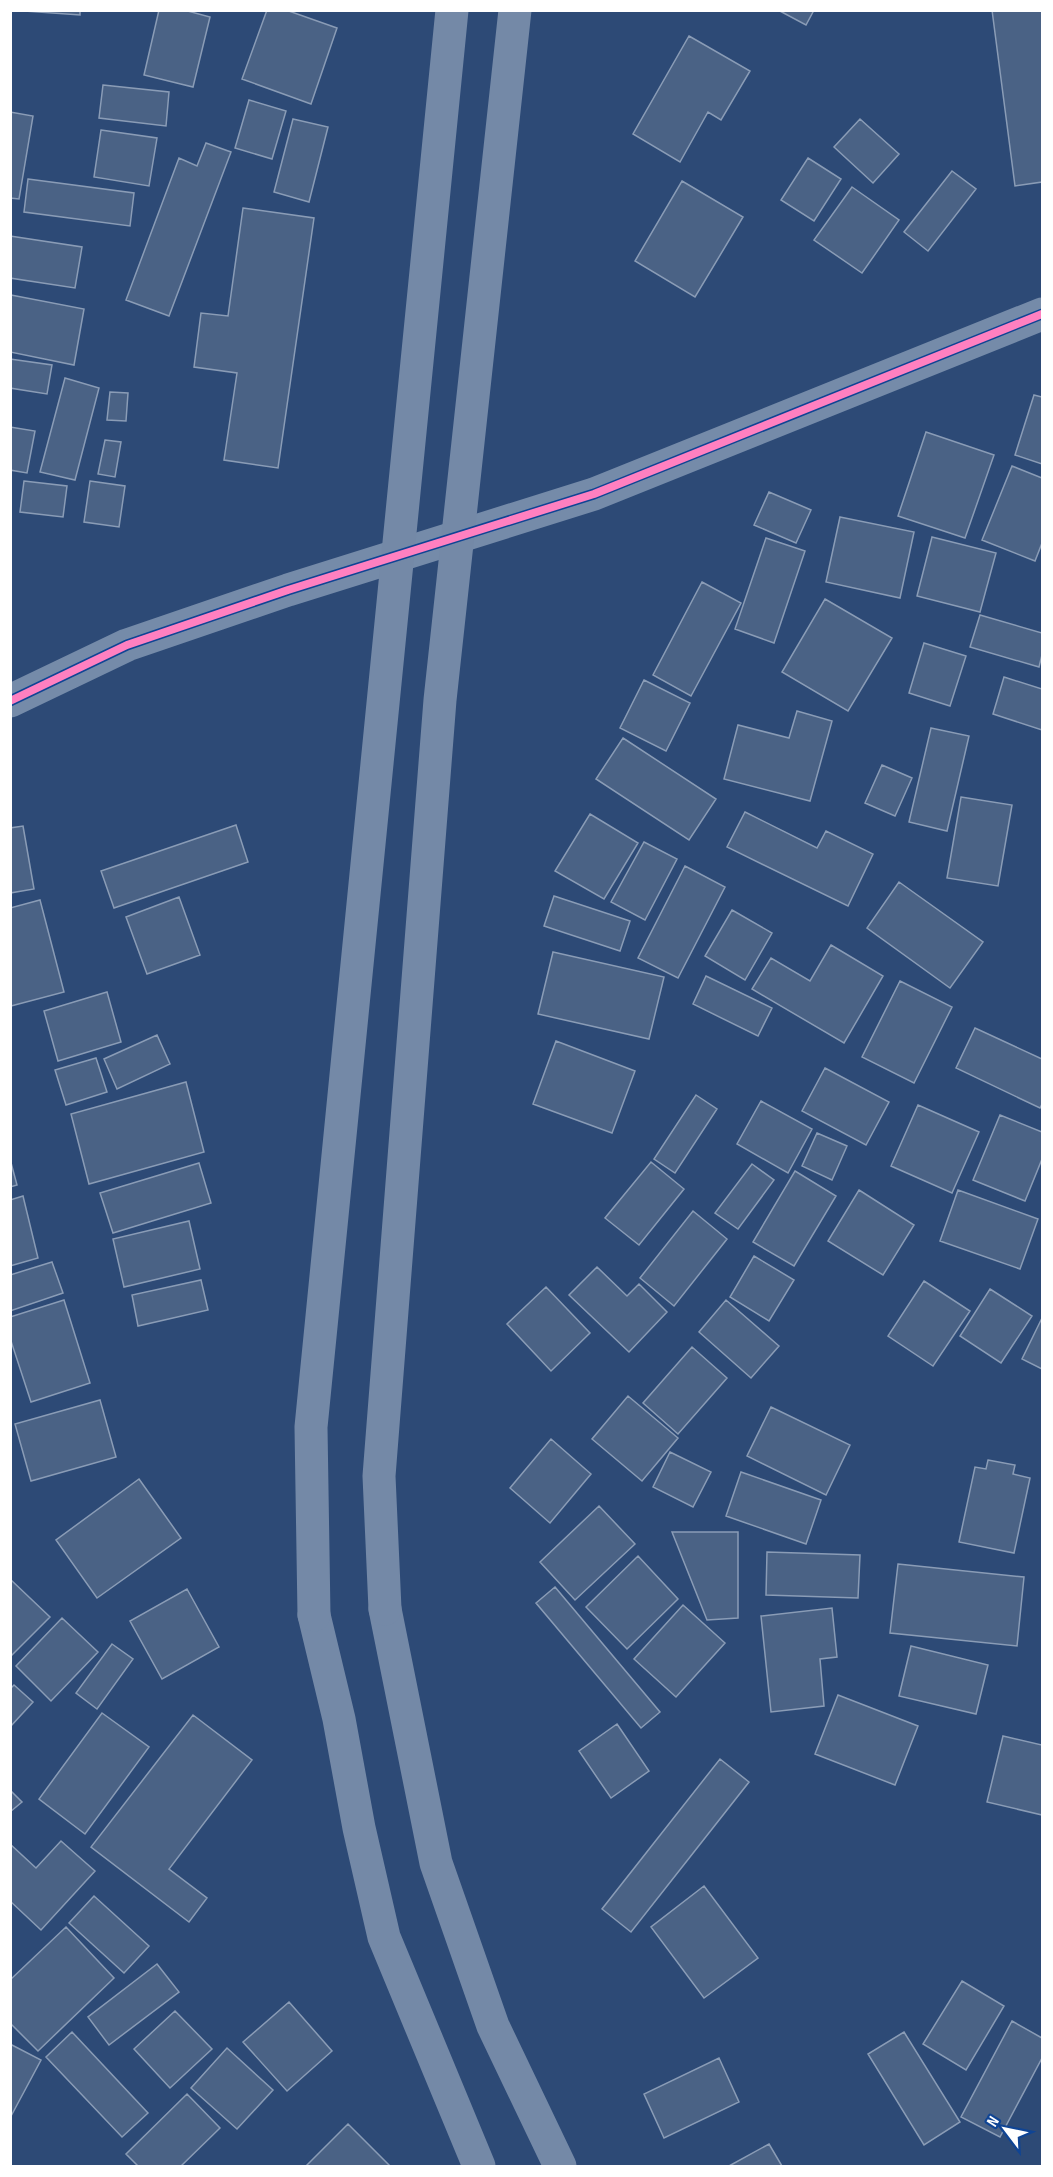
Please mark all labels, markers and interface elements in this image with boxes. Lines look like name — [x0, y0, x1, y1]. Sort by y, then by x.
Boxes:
north arrow — [975, 2099, 1035, 2159]
text: N — [983, 2113, 1004, 2131]

